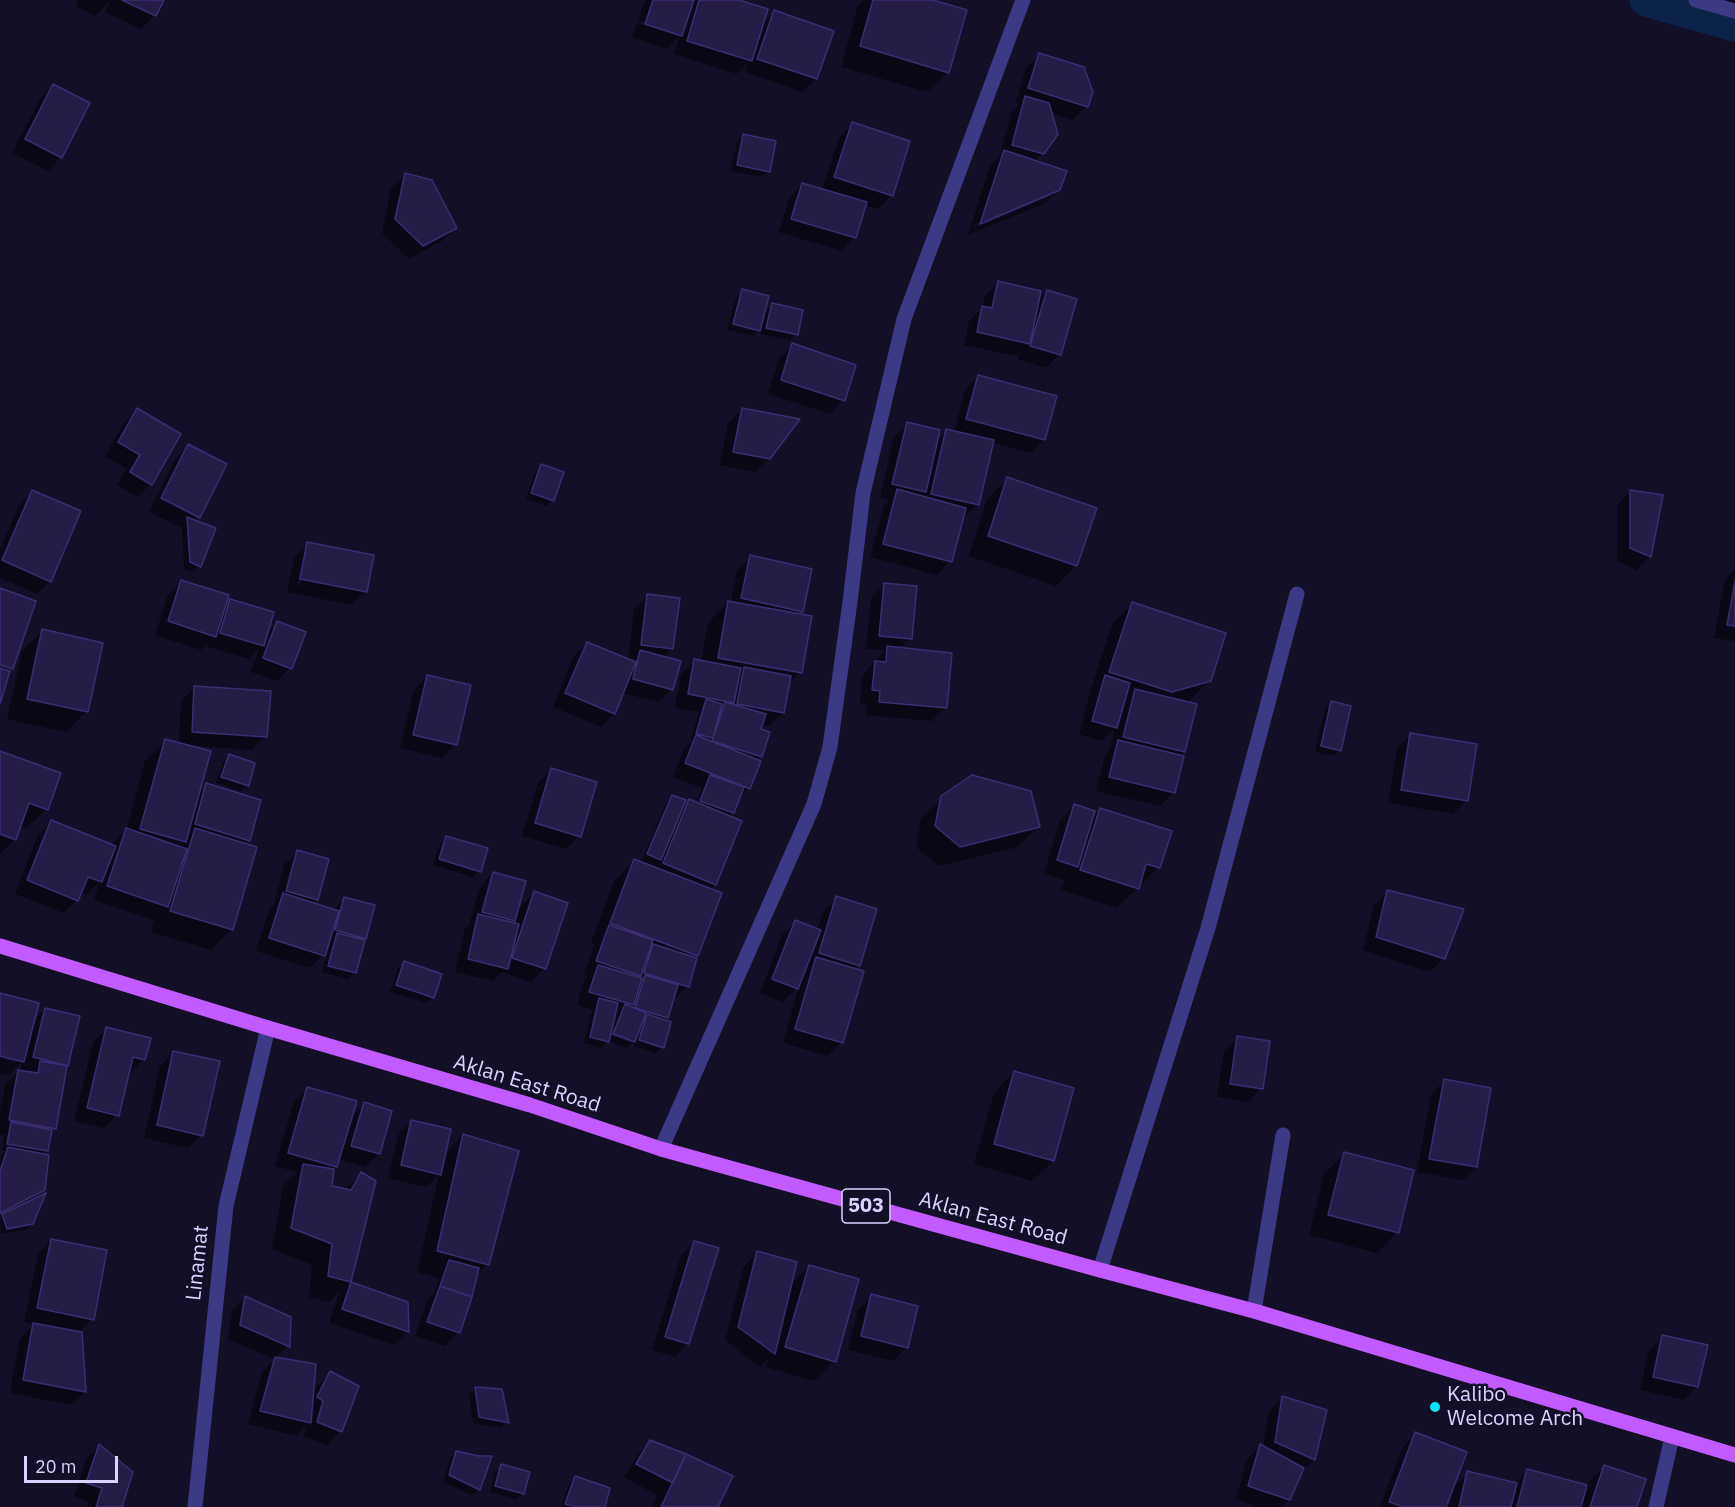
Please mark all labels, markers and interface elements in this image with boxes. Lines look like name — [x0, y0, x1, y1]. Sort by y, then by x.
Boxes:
street label: Aklan East Road — [450, 1050, 604, 1118]
street label: Aklan East Road — [916, 1187, 1070, 1251]
road number: 503 — [842, 1189, 890, 1223]
street label: Linamat — [182, 1224, 214, 1302]
place label: Kalibo Welcome Arch — [1447, 1382, 1583, 1432]
marker: Kalibo Welcome Arch — [1428, 1400, 1442, 1414]
scale bar — [27, 1444, 122, 1482]
text: 20 m — [35, 1455, 77, 1478]

